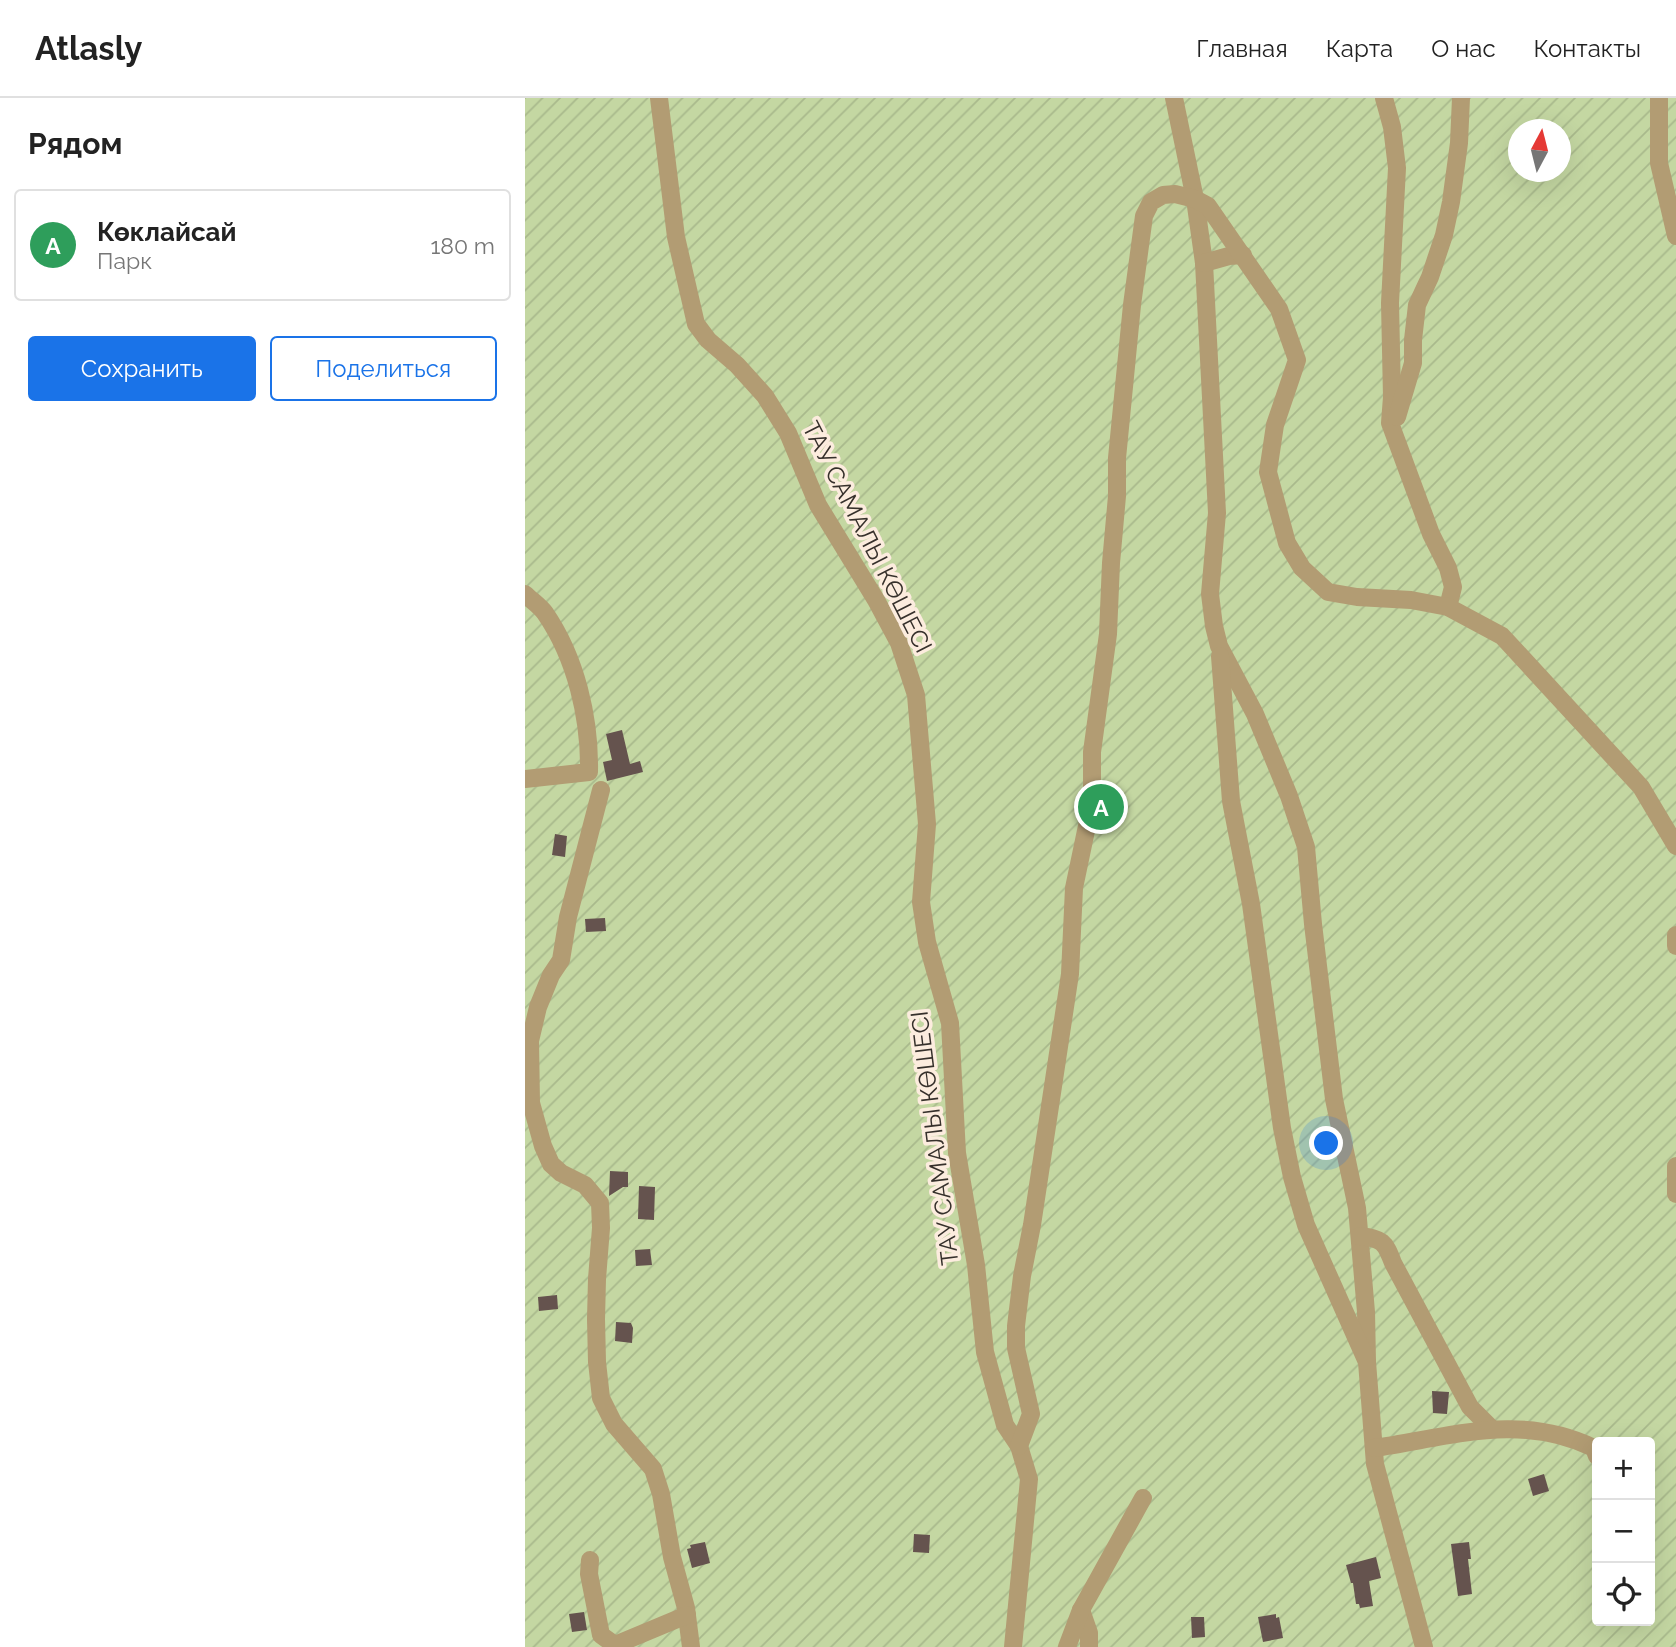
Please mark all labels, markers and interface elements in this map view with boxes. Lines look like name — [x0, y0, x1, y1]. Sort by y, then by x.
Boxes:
text: Atlasly — [35, 29, 142, 68]
text: Главная — [1196, 34, 1288, 63]
text: Карта — [1326, 34, 1393, 63]
text: О нас — [1431, 34, 1496, 63]
text: Контакты — [1534, 34, 1641, 63]
north arrow — [1508, 119, 1571, 182]
text: Рядом — [28, 126, 122, 161]
text: Көклайсай — [97, 217, 236, 247]
text: A — [45, 232, 61, 259]
text: 180 m — [430, 232, 495, 259]
text: Парк — [97, 247, 152, 274]
button: Сохранить — [28, 336, 256, 401]
button: Поделиться — [270, 336, 497, 401]
street label: ТАУ САМАЛЫ КӨШЕСІ — [796, 416, 938, 657]
pin: A — [1078, 781, 1124, 833]
street label: ТАУ САМАЛЫ КӨШЕСІ — [905, 1009, 964, 1267]
your location — [1309, 1126, 1343, 1160]
map controls — [1592, 1437, 1655, 1626]
button: + — [1592, 1437, 1655, 1500]
button: − — [1592, 1500, 1655, 1563]
button: locate — [1592, 1563, 1655, 1626]

